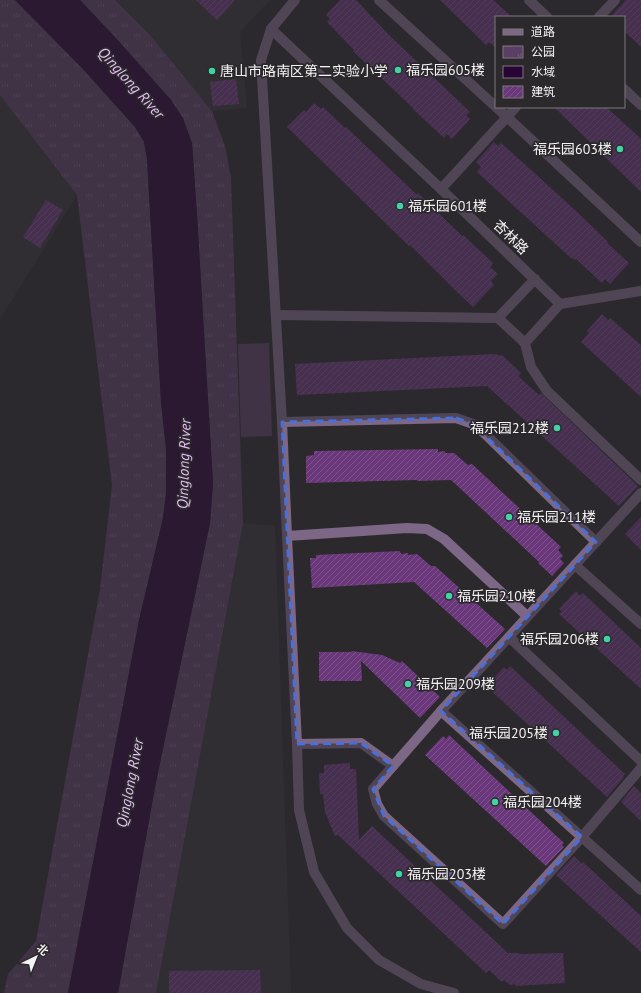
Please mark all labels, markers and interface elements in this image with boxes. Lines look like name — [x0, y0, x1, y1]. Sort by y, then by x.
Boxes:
legend — [495, 16, 625, 108]
text: 道路 — [531, 24, 555, 39]
water label: Qinglong River — [94, 43, 169, 123]
text: 公园 — [531, 44, 555, 59]
place label: 福乐园605楼 — [406, 61, 485, 79]
place label: 唐山市路南区第二实验小学 — [220, 62, 388, 80]
text: 水域 — [531, 64, 555, 79]
marker: 福乐园605楼 — [393, 65, 403, 75]
marker: 唐山市路南区第二实验小学 — [207, 66, 217, 76]
text: 建筑 — [531, 84, 555, 99]
place label: 福乐园603楼 — [533, 140, 612, 158]
marker: 福乐园603楼 — [615, 144, 625, 154]
place label: 福乐园601楼 — [408, 197, 487, 215]
marker: 福乐园601楼 — [395, 201, 405, 211]
street label: 杏林路 — [490, 216, 532, 258]
water label: Qinglong River — [172, 417, 195, 510]
place label: 福乐园212楼 — [470, 419, 549, 437]
marker: 福乐园212楼 — [552, 423, 562, 433]
place label: 福乐园211楼 — [517, 508, 596, 526]
marker: 福乐园211楼 — [504, 512, 514, 522]
place label: 福乐园210楼 — [457, 587, 536, 605]
marker: 福乐园210楼 — [444, 591, 454, 601]
place label: 福乐园206楼 — [520, 630, 599, 648]
marker: 福乐园206楼 — [602, 634, 612, 644]
place label: 福乐园209楼 — [416, 675, 495, 693]
marker: 福乐园209楼 — [403, 679, 413, 689]
place label: 福乐园205楼 — [469, 724, 548, 742]
marker: 福乐园205楼 — [551, 728, 561, 738]
water label: Qinglong River — [112, 736, 148, 829]
place label: 福乐园204楼 — [503, 793, 582, 811]
marker: 福乐园204楼 — [490, 797, 500, 807]
place label: 福乐园203楼 — [407, 865, 486, 883]
marker: 福乐园203楼 — [394, 869, 404, 879]
north arrow — [16, 937, 56, 977]
text: 北 — [34, 941, 52, 959]

